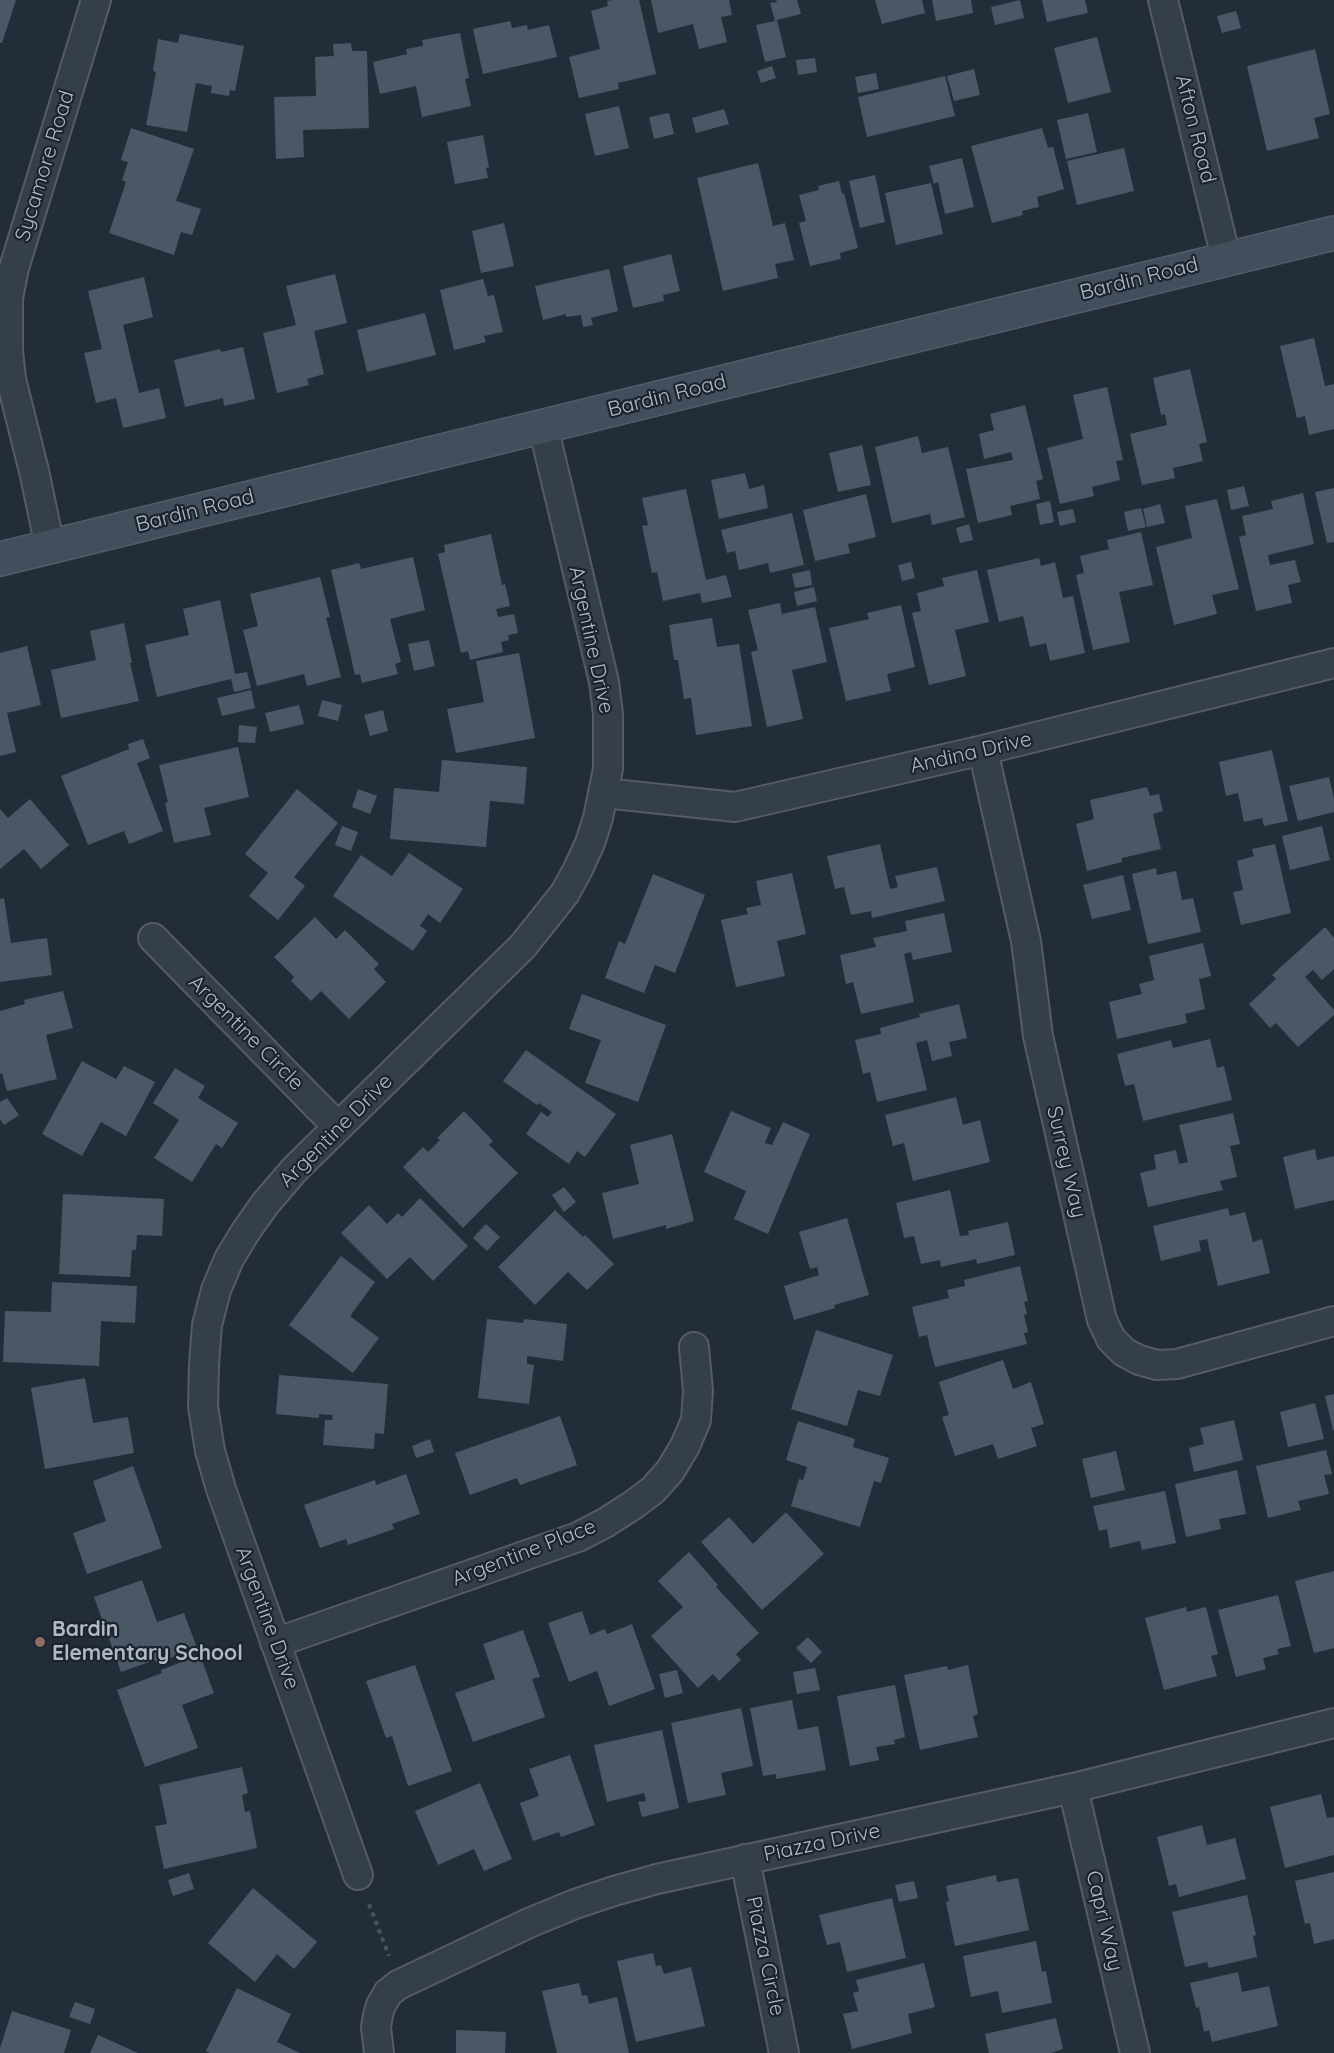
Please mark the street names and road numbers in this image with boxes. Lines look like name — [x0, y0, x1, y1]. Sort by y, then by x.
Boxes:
street label: Afton Road — [1169, 72, 1221, 186]
street label: Sycamore Road — [10, 88, 80, 244]
street label: Bardin Road — [1077, 252, 1201, 306]
street label: Bardin Road — [605, 369, 729, 423]
street label: Bardin Road — [133, 484, 257, 538]
street label: Argentine Drive — [563, 564, 619, 716]
street label: Andina Drive — [908, 727, 1034, 779]
street label: Argentine Circle — [183, 970, 309, 1096]
street label: Argentine Drive — [274, 1069, 398, 1193]
street label: Surrey Way — [1041, 1104, 1091, 1220]
street label: Argentine Place — [448, 1514, 600, 1592]
street label: Argentine Drive — [230, 1543, 304, 1693]
street label: Piazza Drive — [761, 1818, 883, 1868]
street label: Capri Way — [1080, 1868, 1128, 1974]
street label: Piazza Circle — [740, 1894, 790, 2018]

